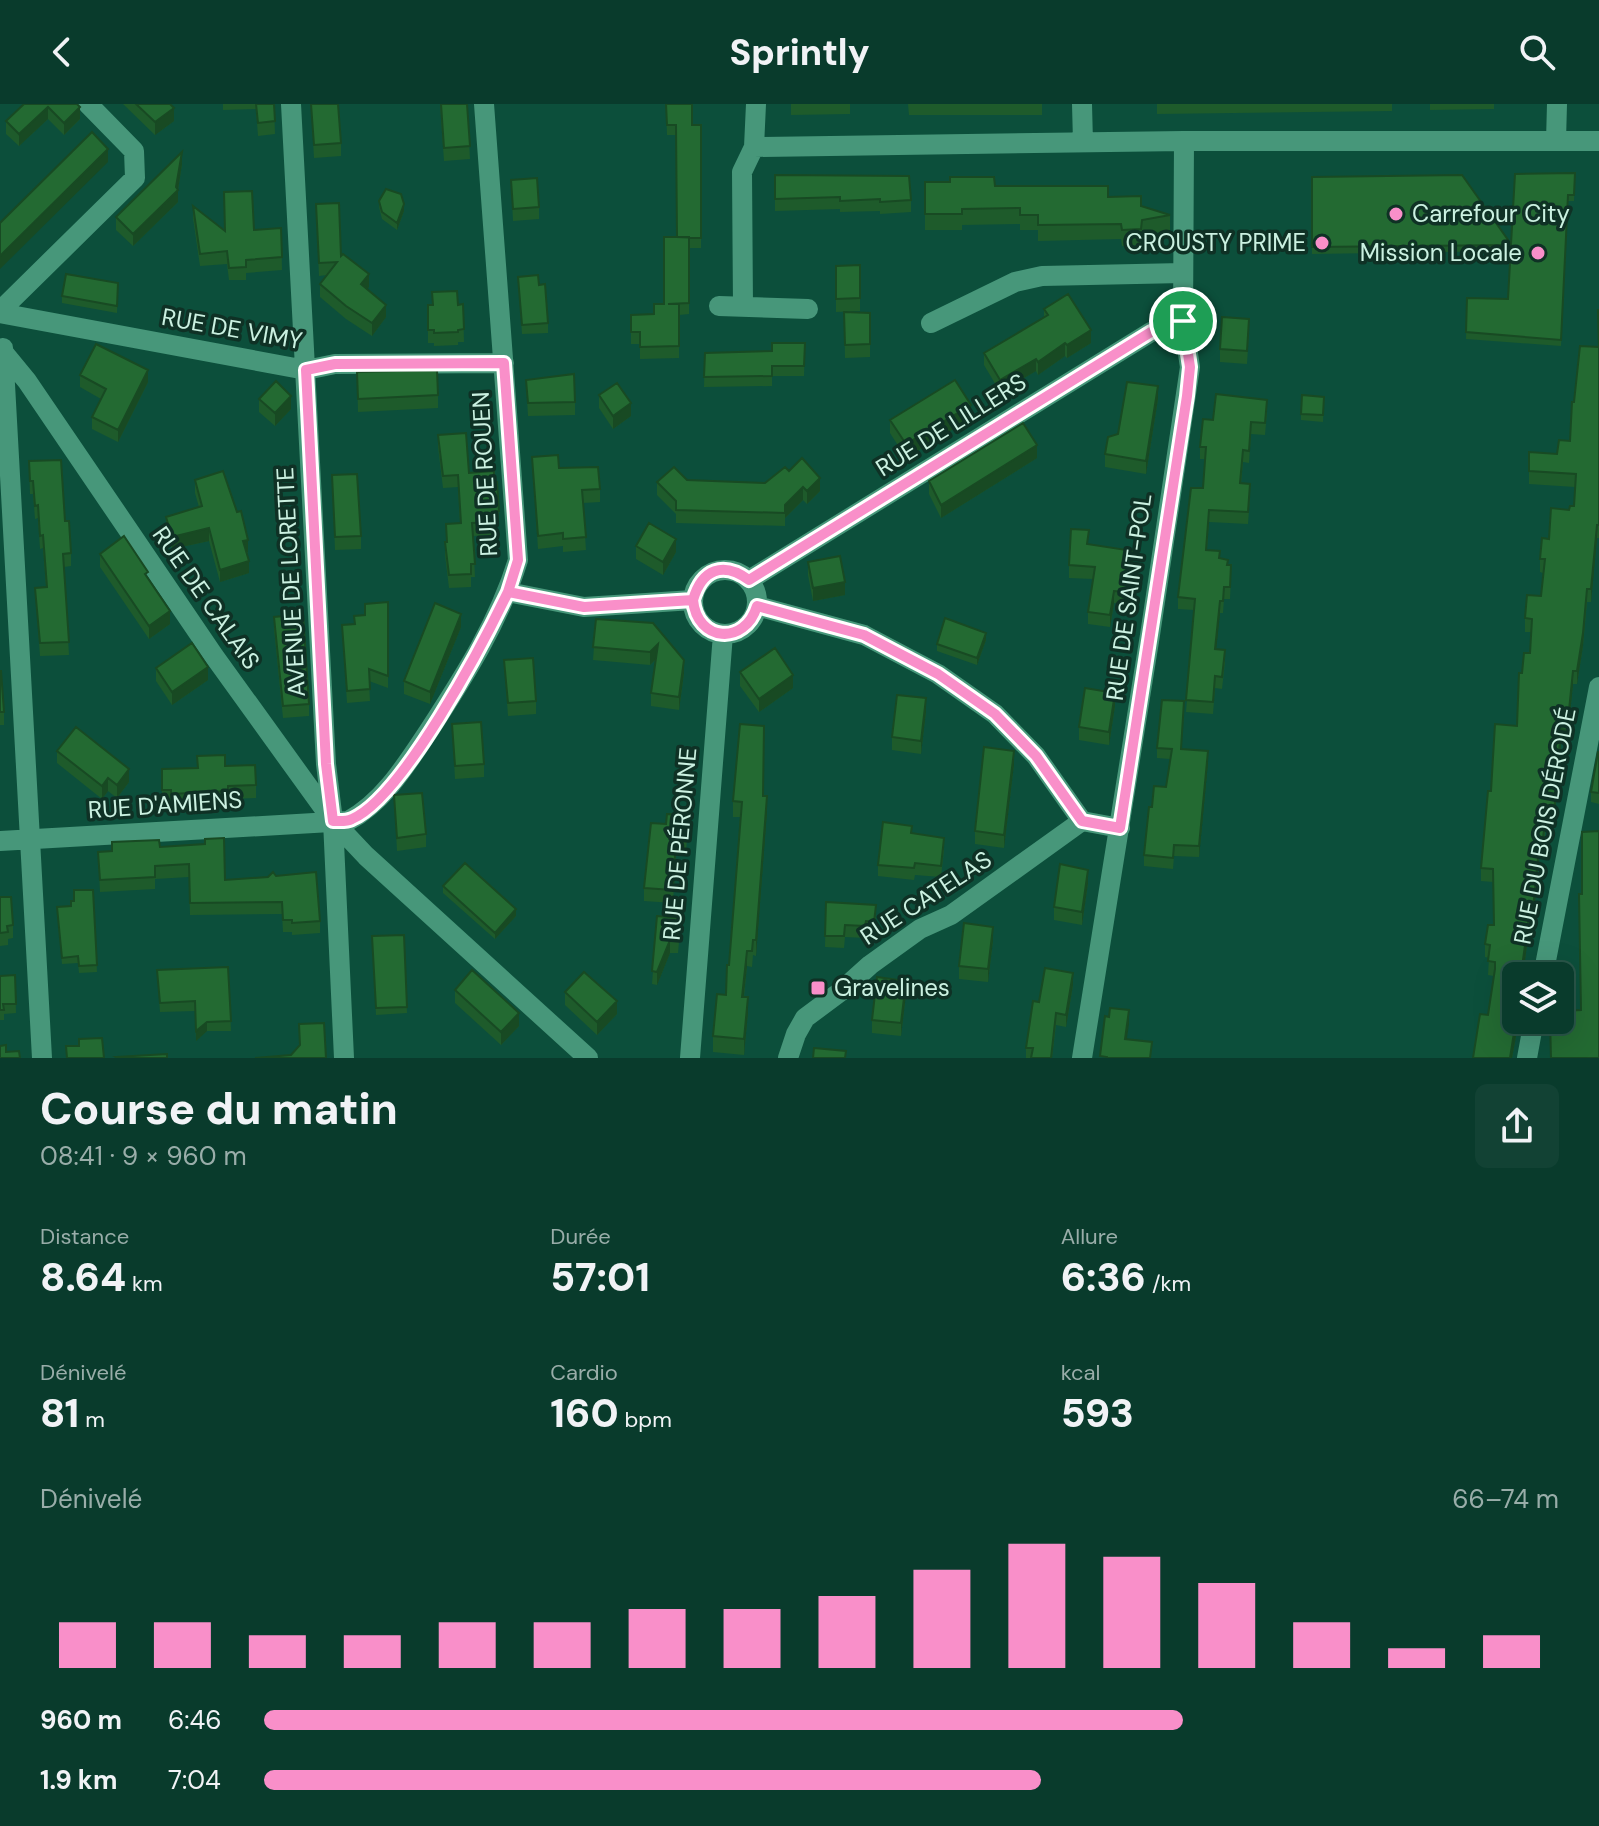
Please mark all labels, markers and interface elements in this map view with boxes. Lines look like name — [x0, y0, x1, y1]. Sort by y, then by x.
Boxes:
text: Sprintly — [729, 29, 870, 76]
icon: back — [40, 30, 84, 74]
icon: search — [1515, 30, 1559, 74]
place label: Carrefour City — [1412, 198, 1570, 229]
marker: Carrefour City — [1387, 205, 1405, 223]
place label: CROUSTY PRIME — [1125, 227, 1306, 258]
marker: CROUSTY PRIME — [1313, 234, 1331, 252]
place label: Mission Locale — [1360, 237, 1522, 268]
marker: Mission Locale — [1529, 244, 1547, 262]
pin — [1149, 287, 1217, 355]
icon: arrive — [1161, 299, 1205, 343]
street label: RUE DE VIMY — [159, 301, 305, 356]
street label: RUE DE LILLERS — [870, 366, 1032, 483]
street label: RUE DE ROUEN — [465, 391, 504, 557]
street label: AVENUE DE LORETTE — [269, 466, 312, 698]
street label: RUE DE SAINT-POL — [1099, 491, 1158, 702]
street label: RUE DE CALAIS — [146, 520, 267, 675]
street label: RUE DU BOIS DÉRODÉ — [1506, 705, 1583, 947]
street label: RUE DE PÉRONNE — [656, 746, 703, 942]
street label: RUE D'AMIENS — [87, 784, 243, 825]
street label: RUE CATELAS — [854, 844, 997, 952]
map controls — [1502, 962, 1574, 1034]
button: layers — [1502, 962, 1574, 1034]
place label: Gravelines — [834, 972, 950, 1003]
marker: Gravelines — [809, 979, 827, 997]
text: Course du matin — [40, 1080, 398, 1138]
button: share — [1475, 1084, 1559, 1168]
text: 08:41 · 9 × 960 m — [40, 1139, 247, 1173]
text: Distance — [40, 1222, 129, 1251]
text: Durée — [550, 1222, 611, 1251]
text: Allure — [1061, 1222, 1118, 1251]
text: 8.64 — [40, 1251, 126, 1303]
text: 57:01 — [550, 1251, 650, 1303]
text: 6:36 — [1061, 1251, 1146, 1303]
text: km — [126, 1269, 163, 1298]
text: /km — [1146, 1269, 1191, 1298]
text: Dénivelé — [40, 1358, 126, 1387]
text: Cardio — [550, 1358, 618, 1387]
text: kcal — [1061, 1358, 1100, 1387]
text: 81 — [40, 1387, 79, 1439]
text: 160 — [550, 1387, 619, 1439]
text: 593 — [1061, 1387, 1134, 1439]
text: m — [79, 1405, 105, 1434]
text: bpm — [619, 1405, 672, 1434]
text: Dénivelé — [40, 1482, 142, 1516]
text: 66–74 m — [1452, 1482, 1559, 1516]
text: 960 m — [40, 1703, 122, 1737]
text: 6:46 — [168, 1703, 222, 1737]
text: 1.9 km — [40, 1763, 117, 1797]
text: 7:04 — [168, 1763, 221, 1797]

